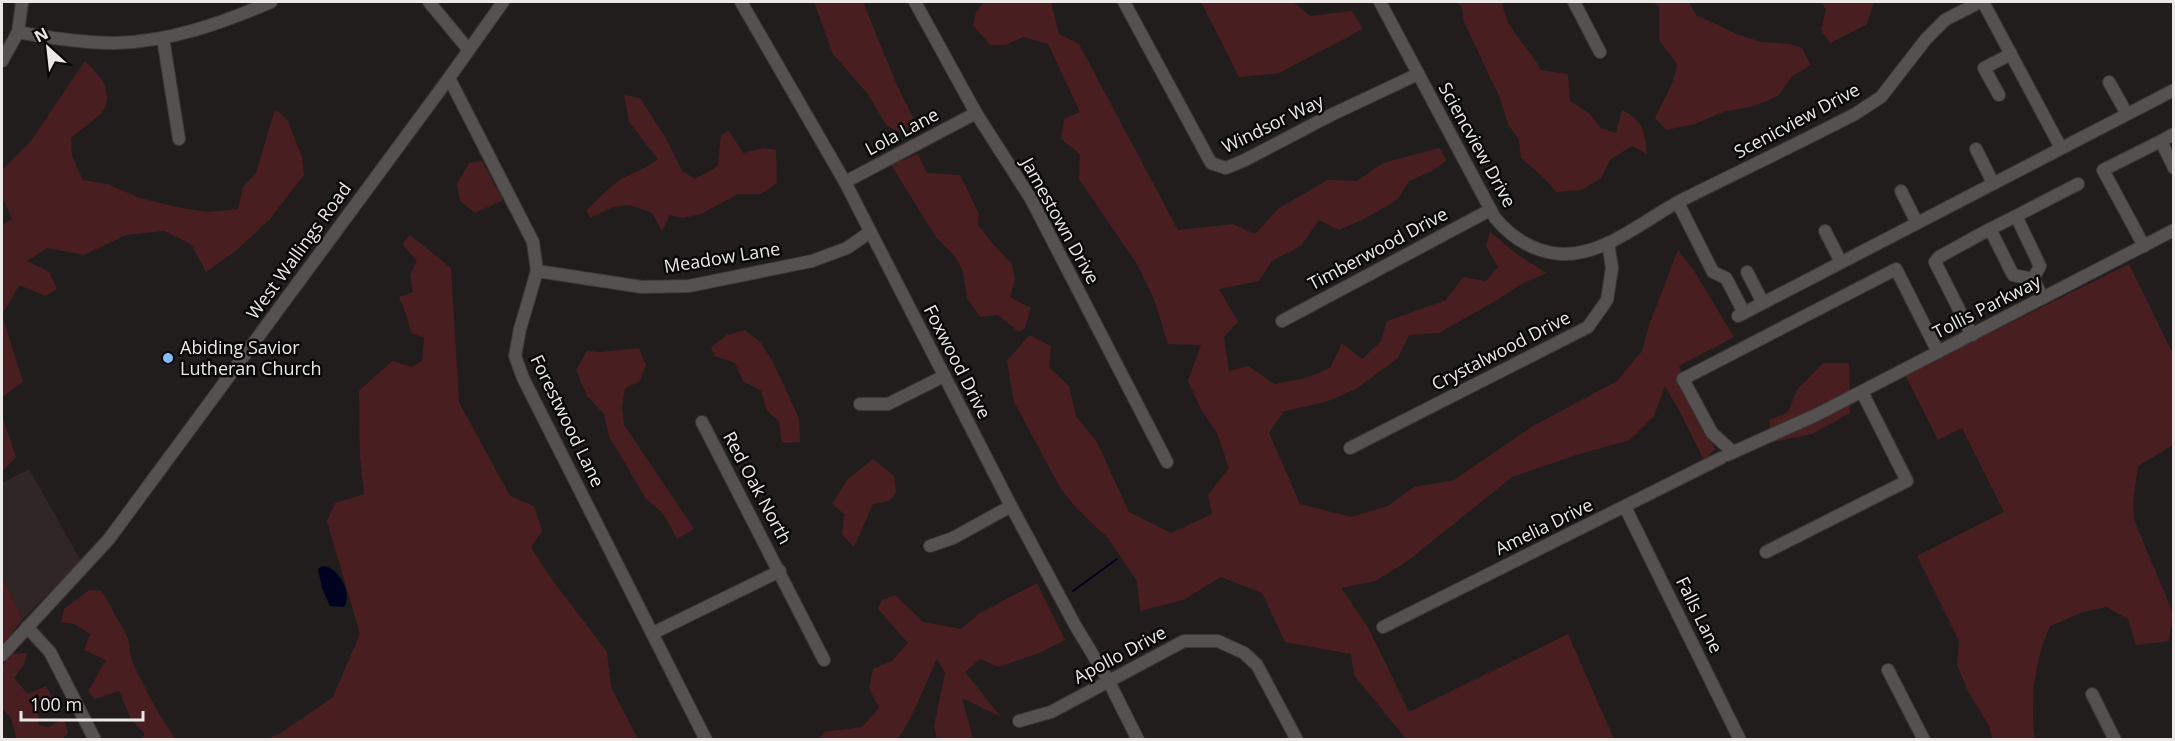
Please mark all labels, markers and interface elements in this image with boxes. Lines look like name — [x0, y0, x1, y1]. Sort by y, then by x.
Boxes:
north arrow — [18, 18, 78, 78]
text: N — [30, 22, 52, 47]
street label: Scenicview Drive — [1729, 77, 1864, 163]
street label: Sciencview Drive — [1434, 78, 1522, 211]
street label: Windsor Way — [1218, 88, 1328, 158]
street label: Lola Lane — [861, 102, 942, 160]
street label: Jamestown Drive — [1015, 151, 1106, 288]
street label: West Wallings Road — [240, 177, 356, 324]
street label: Timberwood Drive — [1303, 201, 1452, 295]
street label: Meadow Lane — [662, 236, 782, 278]
street label: Tollis Parkway — [1928, 268, 2046, 344]
street label: Foxwood Drive — [919, 300, 997, 423]
street label: Crystalwood Drive — [1427, 305, 1574, 395]
place label: Abiding Savior Lutheran Church — [180, 335, 322, 380]
street label: Forestwood Lane — [525, 350, 610, 491]
marker: Abiding Savior Lutheran Church — [161, 351, 175, 365]
street label: Red Oak North — [718, 427, 798, 548]
street label: Amelia Drive — [1491, 492, 1596, 560]
street label: Falls Lane — [1671, 572, 1729, 657]
street label: Apollo Drive — [1069, 620, 1170, 689]
scale bar — [21, 684, 142, 722]
text: 100 m — [30, 692, 82, 716]

